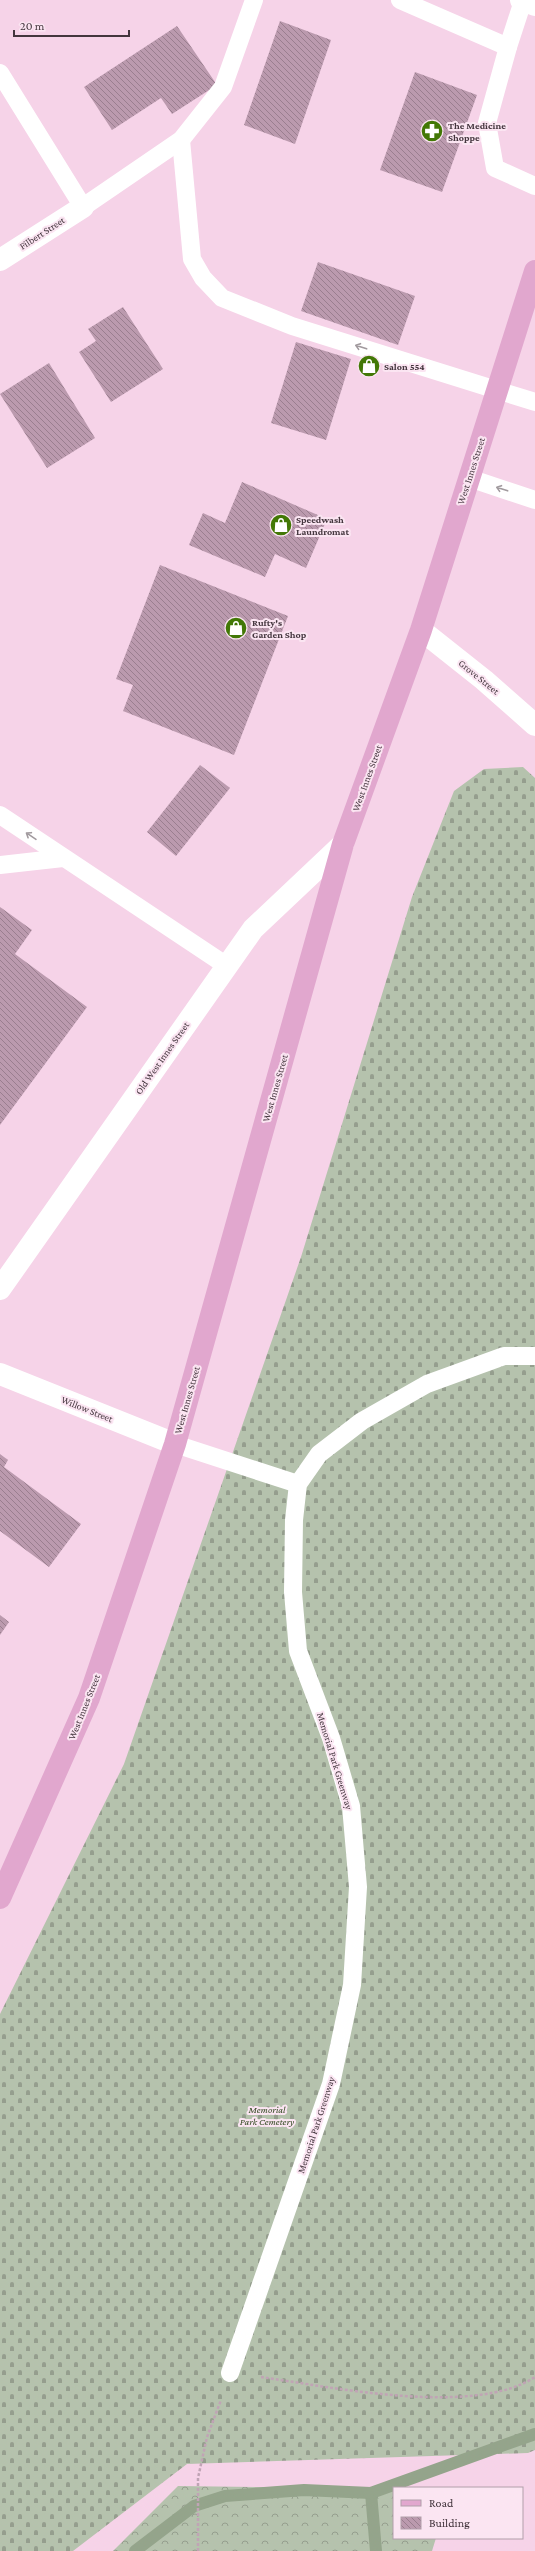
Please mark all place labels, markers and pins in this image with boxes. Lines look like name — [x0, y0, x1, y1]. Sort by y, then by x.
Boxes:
pharmacy icon: The Medicine Shoppe — [419, 118, 445, 144]
place label: The Medicine Shoppe — [448, 120, 506, 143]
shop icon: Salon 554 — [356, 353, 382, 379]
place label: Salon 554 — [384, 361, 425, 372]
shop icon: Speedwash Laundromat — [268, 512, 294, 538]
place label: Speedwash Laundromat — [296, 514, 349, 537]
shop icon: Rufty's Garden Shop — [223, 615, 249, 641]
place label: Rufty's Garden Shop — [252, 617, 307, 640]

